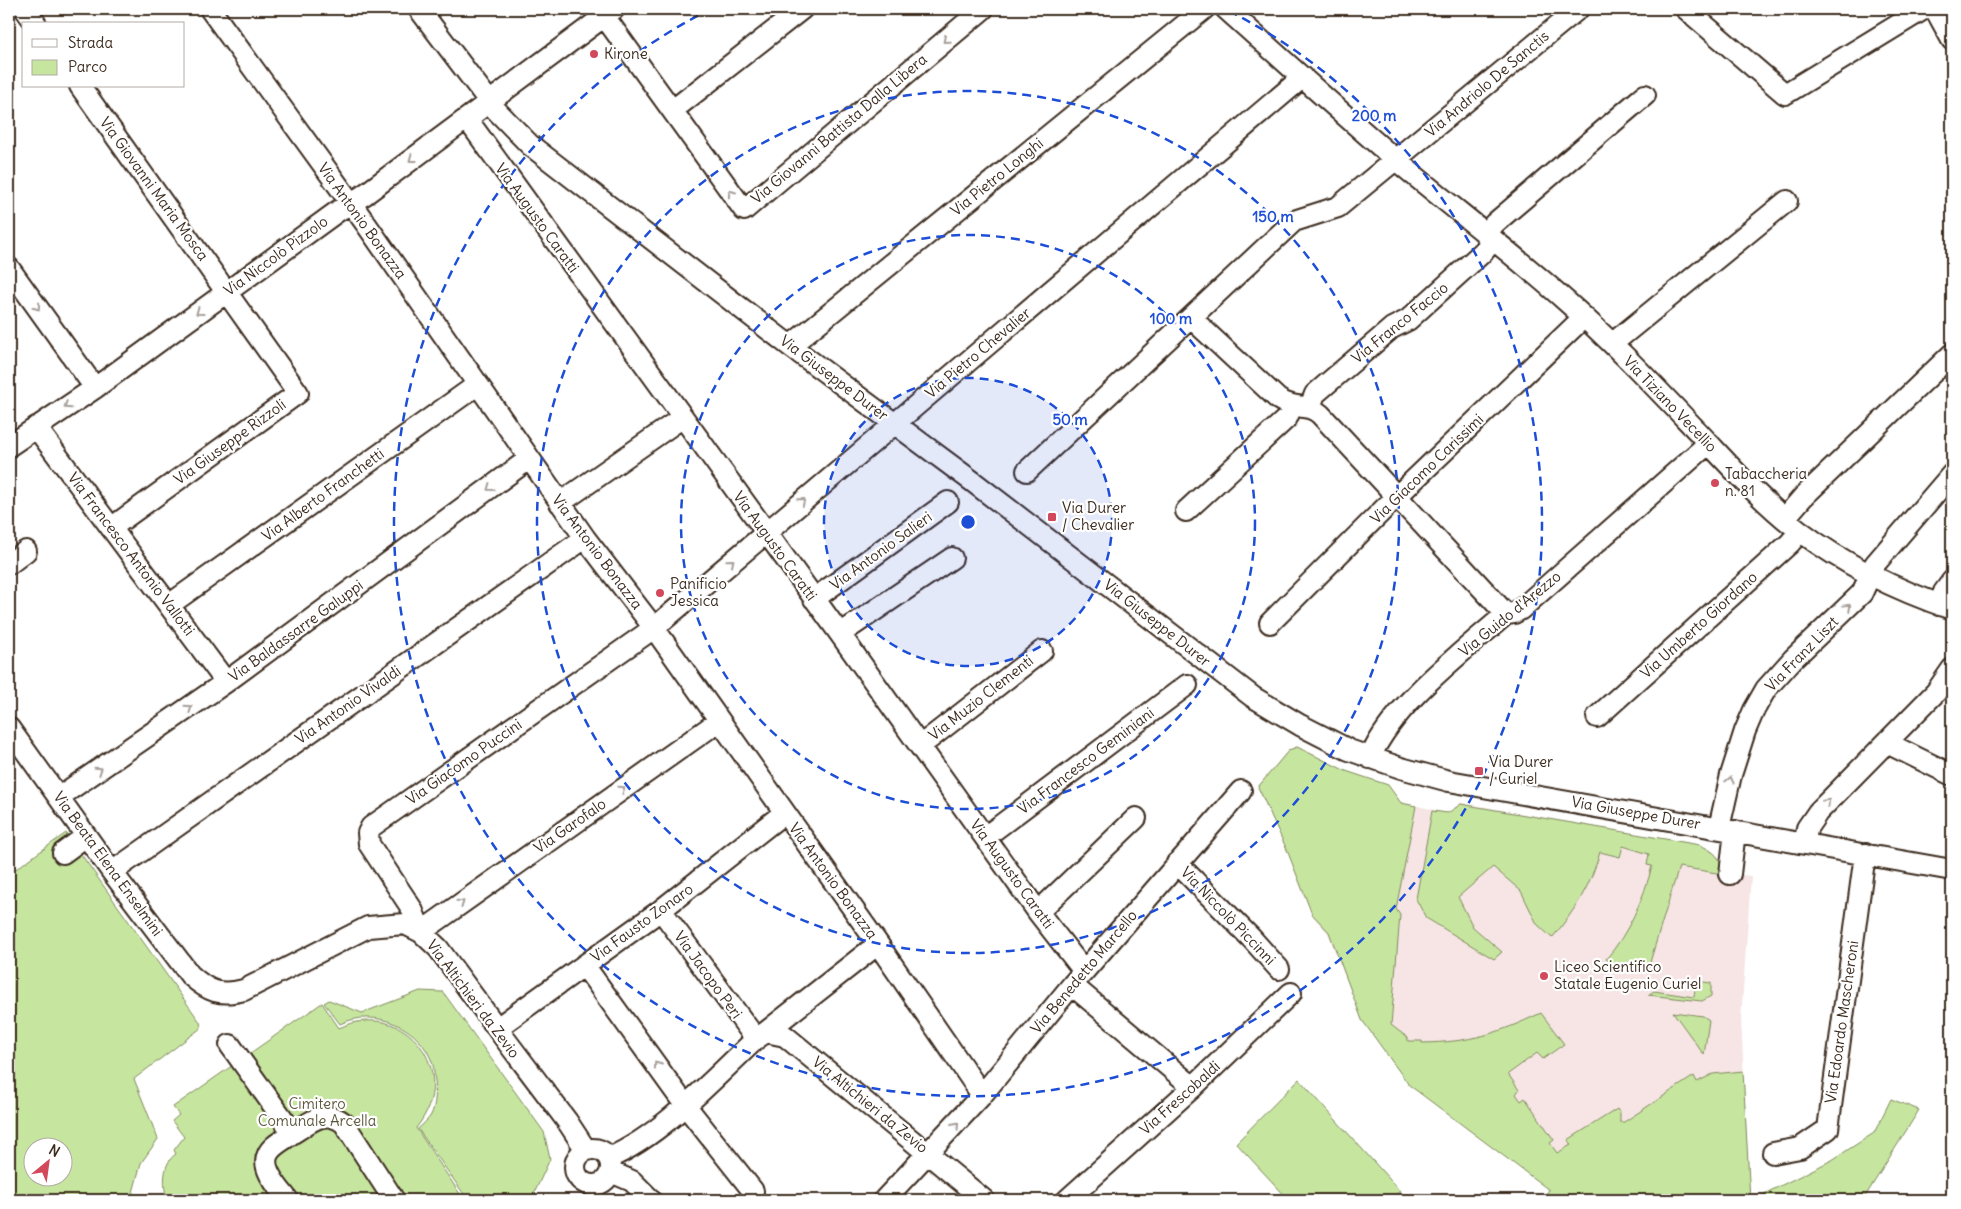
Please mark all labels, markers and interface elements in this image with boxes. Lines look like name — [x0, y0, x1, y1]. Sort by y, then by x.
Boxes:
legend — [22, 22, 185, 88]
street label: Via Andriolo De Sanctis — [1421, 26, 1553, 141]
text: Strada — [68, 33, 113, 52]
one-way arrow — [942, 34, 951, 43]
place label: Kirone — [604, 44, 648, 63]
marker: Kirone — [588, 48, 600, 60]
street label: Via Giovanni Battista Dalla Libera — [747, 49, 931, 208]
text: Parco — [68, 57, 107, 76]
text: 200 m — [1352, 106, 1396, 125]
street label: Via Giovanni Maria Mosca — [96, 113, 213, 265]
street label: Via Pietro Longhi — [946, 133, 1047, 220]
one-way arrow — [409, 154, 418, 162]
street label: Via Antonio Bonazza — [314, 159, 411, 283]
street label: Via Augusto Caratti — [491, 159, 583, 276]
one-way arrow — [729, 190, 737, 199]
text: 150 m — [1252, 207, 1294, 226]
street label: Via Niccolò Pizzolo — [220, 211, 332, 300]
street label: Via Franco Faccio — [1348, 278, 1452, 367]
one-way arrow — [31, 302, 40, 311]
street label: Via Pietro Chevalier — [921, 303, 1034, 402]
one-way arrow — [195, 306, 205, 315]
text: 100 m — [1150, 309, 1192, 328]
street label: Via Giuseppe Durer — [776, 331, 892, 425]
street label: Via Tiziano Vecellio — [1620, 351, 1721, 456]
street label: Via Giuseppe Rizzoli — [170, 395, 289, 489]
one-way arrow — [63, 400, 72, 410]
text: 50 m — [1052, 410, 1088, 429]
street label: Via Giacomo Carissimi — [1366, 410, 1487, 528]
street label: Via Alberto Franchetti — [258, 444, 387, 545]
place label: Tabaccheria n. 81 — [1725, 464, 1808, 500]
street label: Via Francesco Antonio Vallotti — [64, 468, 199, 639]
marker: Tabaccheria n. 81 — [1709, 477, 1721, 489]
one-way arrow — [486, 482, 496, 491]
street label: Via Augusto Caratti — [729, 487, 821, 604]
street label: Via Antonio Bonazza — [548, 491, 647, 613]
place label: Via Durer / Chevalier — [1062, 498, 1134, 534]
one-way arrow — [796, 499, 805, 507]
street label: Via Antonio Salieri — [826, 507, 936, 594]
marker: Via Durer / Chevalier — [1046, 511, 1058, 523]
centre of rings — [959, 513, 977, 531]
one-way arrow — [725, 559, 734, 568]
street label: Via Guido d'Arezzo — [1455, 567, 1565, 661]
street label: Via Umberto Giordano — [1636, 567, 1761, 682]
place label: Panificio Jessica — [670, 574, 727, 610]
street label: Via Baldassarre Galuppi — [225, 575, 367, 686]
street label: Via Giuseppe Durer — [1100, 575, 1215, 670]
marker: Panificio Jessica — [654, 587, 666, 599]
one-way arrow — [1842, 604, 1851, 613]
street label: Via Franz Liszt — [1761, 612, 1842, 695]
street label: Via Muzio Clementi — [925, 651, 1037, 744]
street label: Via Antonio Vivaldi — [291, 661, 404, 748]
street label: Via Francesco Geminiani — [1014, 703, 1158, 818]
one-way arrow — [183, 705, 193, 714]
street label: Via Giacomo Puccini — [402, 715, 525, 809]
place label: Via Durer / Curiel — [1489, 752, 1553, 788]
marker: Via Durer / Curiel — [1473, 765, 1485, 777]
one-way arrow — [93, 767, 103, 776]
one-way arrow — [1724, 777, 1734, 785]
one-way arrow — [616, 786, 626, 795]
street label: Via Beata Elena Enselmini — [50, 788, 167, 940]
street label: Via Giuseppe Durer — [1570, 792, 1702, 833]
street label: Via Garofalo — [530, 794, 609, 857]
one-way arrow — [1821, 799, 1830, 808]
street label: Via Augusto Caratti — [966, 815, 1058, 932]
street label: Via Antonio Bonazza — [785, 819, 882, 943]
street label: Via Niccolò Piccinni — [1177, 863, 1280, 969]
street label: Via Fausto Zonaro — [587, 879, 697, 966]
one-way arrow — [455, 900, 464, 910]
street label: Via Benedetto Marcello — [1026, 906, 1141, 1037]
street label: Via Jacopo Peri — [670, 927, 746, 1022]
street label: Via Altichieri da Zevio — [423, 936, 524, 1062]
street label: Via Edoardo Mascheroni — [1821, 939, 1862, 1105]
place label: Liceo Scientifico Statale Eugenio Curiel — [1554, 957, 1701, 993]
marker: Liceo Scientifico Statale Eugenio Curiel — [1538, 970, 1550, 982]
street label: Via Altichieri da Zevio — [809, 1052, 932, 1157]
street label: Via Frescobaldi — [1136, 1057, 1224, 1139]
one-way arrow — [654, 1062, 662, 1071]
park label: Cimitero Comunale Arcella — [258, 1094, 377, 1130]
one-way arrow — [950, 1121, 959, 1130]
north arrow — [22, 1136, 72, 1186]
text: N — [46, 1140, 63, 1161]

